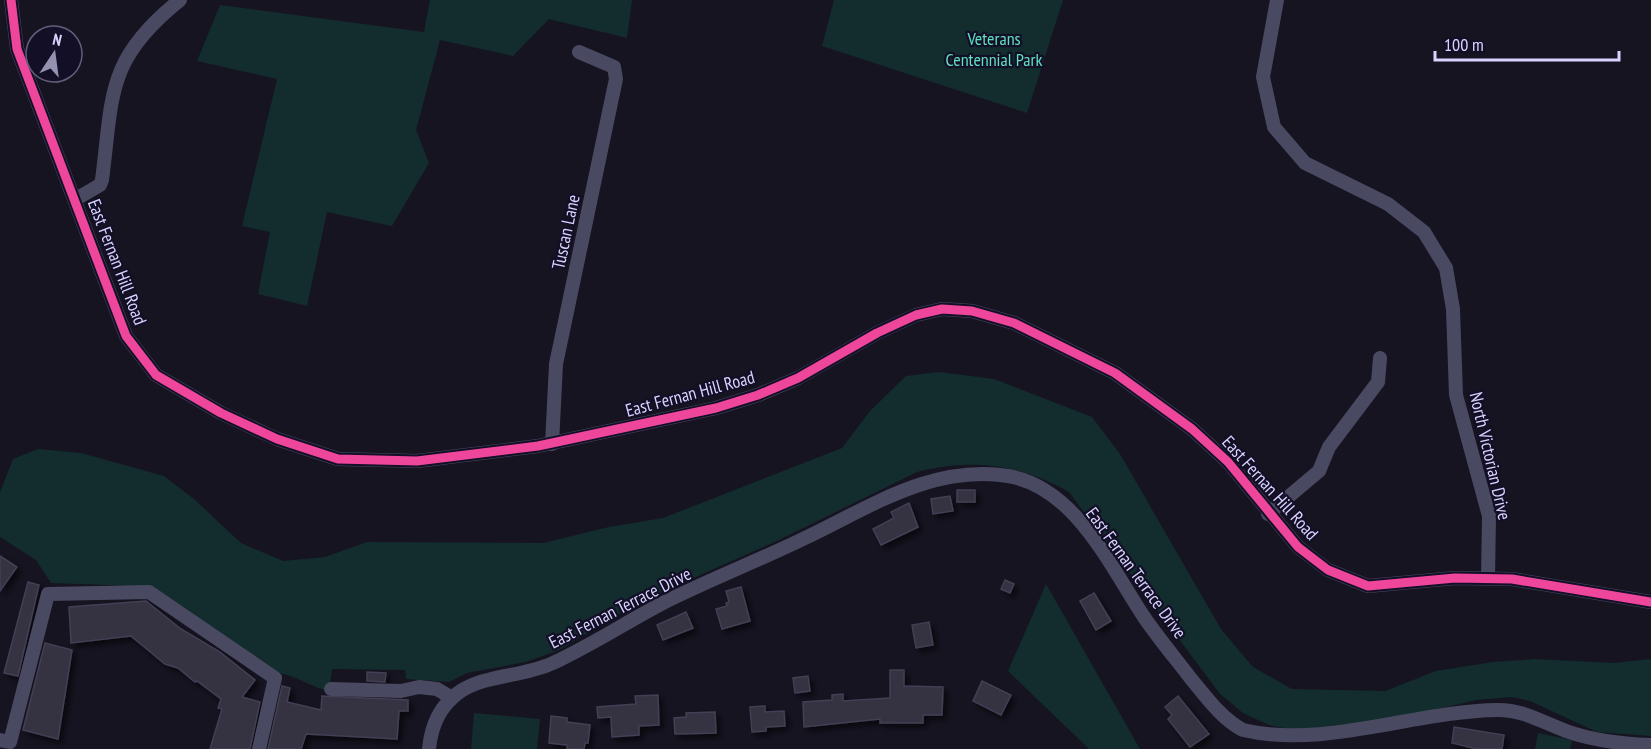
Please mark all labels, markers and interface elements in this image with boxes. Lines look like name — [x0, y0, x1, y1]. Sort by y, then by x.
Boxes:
north arrow — [24, 24, 84, 84]
scale bar — [1435, 24, 1620, 62]
park label: Veterans Centennial Park — [946, 27, 1043, 71]
text: N — [51, 29, 64, 50]
text: 100 m — [1444, 33, 1484, 56]
street label: Tuscan Lane — [546, 193, 585, 271]
street label: East Fernan Hill Road — [83, 196, 152, 328]
street label: East Fernan Hill Road — [623, 365, 757, 422]
street label: North Victorian Drive — [1465, 390, 1516, 522]
street label: East Fernan Hill Road — [1217, 431, 1323, 545]
street label: East Fernan Terrace Drive — [1081, 503, 1192, 643]
street label: East Fernan Terrace Drive — [545, 562, 695, 653]

